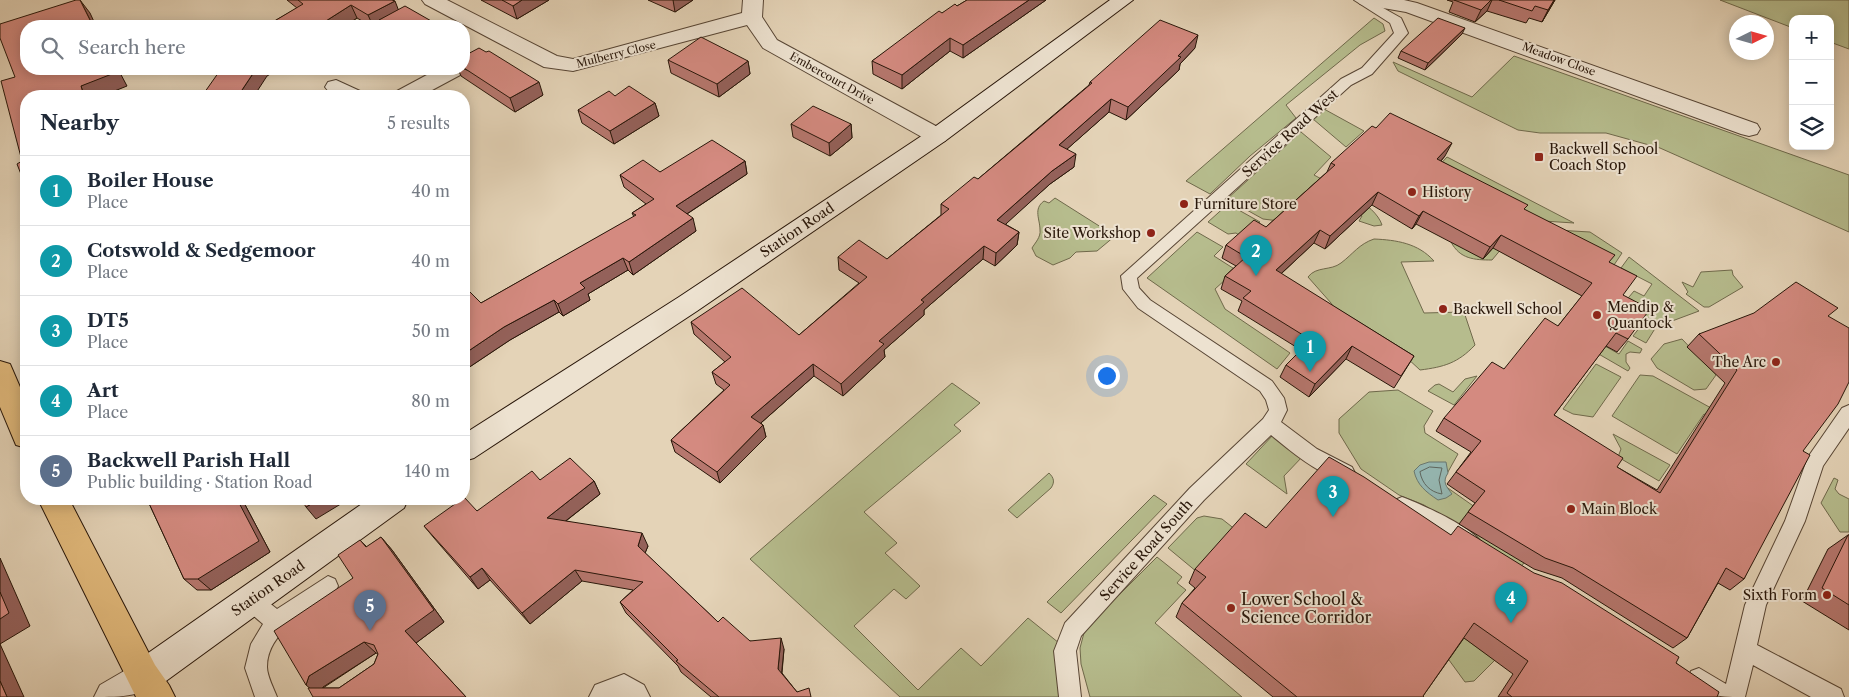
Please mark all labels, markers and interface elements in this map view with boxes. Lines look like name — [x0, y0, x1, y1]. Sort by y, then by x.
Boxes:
north arrow — [1729, 15, 1774, 60]
map controls — [1789, 15, 1834, 150]
button: + — [1789, 15, 1834, 60]
search box — [20, 20, 470, 75]
icon: search — [38, 34, 66, 62]
text: Search here — [78, 36, 186, 59]
street label: Mulberry Close — [575, 37, 657, 71]
street label: Meadow Close — [1520, 39, 1598, 79]
street label: Embercourt Drive — [787, 49, 877, 107]
button: − — [1789, 60, 1834, 105]
street label: Service Road West — [1238, 85, 1342, 181]
button: layers — [1789, 105, 1834, 150]
text: Nearby — [40, 110, 119, 135]
text: 5 results — [387, 113, 450, 133]
place label: Backwell School Coach Stop — [1549, 140, 1658, 174]
marker: Backwell School Coach Stop — [1533, 151, 1545, 163]
text: Boiler House — [87, 169, 214, 192]
text: 1 — [52, 181, 60, 201]
text: 40 m — [411, 181, 450, 201]
place label: History — [1422, 183, 1472, 201]
marker: History — [1406, 186, 1418, 198]
text: Place — [87, 192, 128, 212]
place label: Furniture Store — [1194, 195, 1297, 213]
street label: Station Road — [756, 198, 838, 261]
marker: Furniture Store — [1178, 198, 1190, 210]
place label: Site Workshop — [1044, 224, 1141, 242]
marker: Site Workshop — [1145, 227, 1157, 239]
pin: 2 — [1240, 235, 1272, 276]
text: Cotswold & Sedgemoor — [87, 239, 316, 262]
text: 2 — [51, 251, 61, 271]
text: 40 m — [411, 251, 450, 271]
text: Place — [87, 262, 128, 282]
place label: Mendip & Quantock — [1607, 298, 1675, 332]
place label: Backwell School — [1453, 300, 1562, 318]
marker: Backwell School — [1437, 303, 1449, 315]
text: DT5 — [87, 309, 129, 332]
marker: Mendip & Quantock — [1591, 309, 1603, 321]
text: 3 — [51, 321, 61, 341]
text: 50 m — [412, 321, 450, 341]
pin: 1 — [1294, 331, 1326, 372]
text: Place — [87, 332, 128, 352]
place label: The Arc — [1712, 353, 1766, 371]
marker: The Arc — [1770, 356, 1782, 368]
your location — [1094, 363, 1120, 389]
text: Art — [87, 379, 119, 402]
text: 4 — [51, 391, 61, 411]
text: 80 m — [411, 391, 450, 411]
text: Place — [87, 402, 128, 422]
text: Backwell Parish Hall — [87, 449, 290, 472]
text: 5 — [52, 461, 60, 481]
text: 140 m — [405, 461, 450, 481]
text: Public building · Station Road — [87, 472, 312, 492]
pin: 3 — [1317, 476, 1349, 517]
street label: Service Road South — [1096, 495, 1197, 605]
place label: Main Block — [1581, 500, 1658, 518]
marker: Main Block — [1565, 503, 1577, 515]
street label: Station Road — [228, 556, 309, 620]
pin: 4 — [1495, 582, 1527, 623]
place label: Sixth Form — [1743, 586, 1817, 604]
place label: Lower School & Science Corridor — [1241, 589, 1371, 627]
marker: Sixth Form — [1821, 589, 1833, 601]
pin: 5 — [354, 590, 386, 631]
marker: Lower School & Science Corridor — [1225, 602, 1237, 614]

